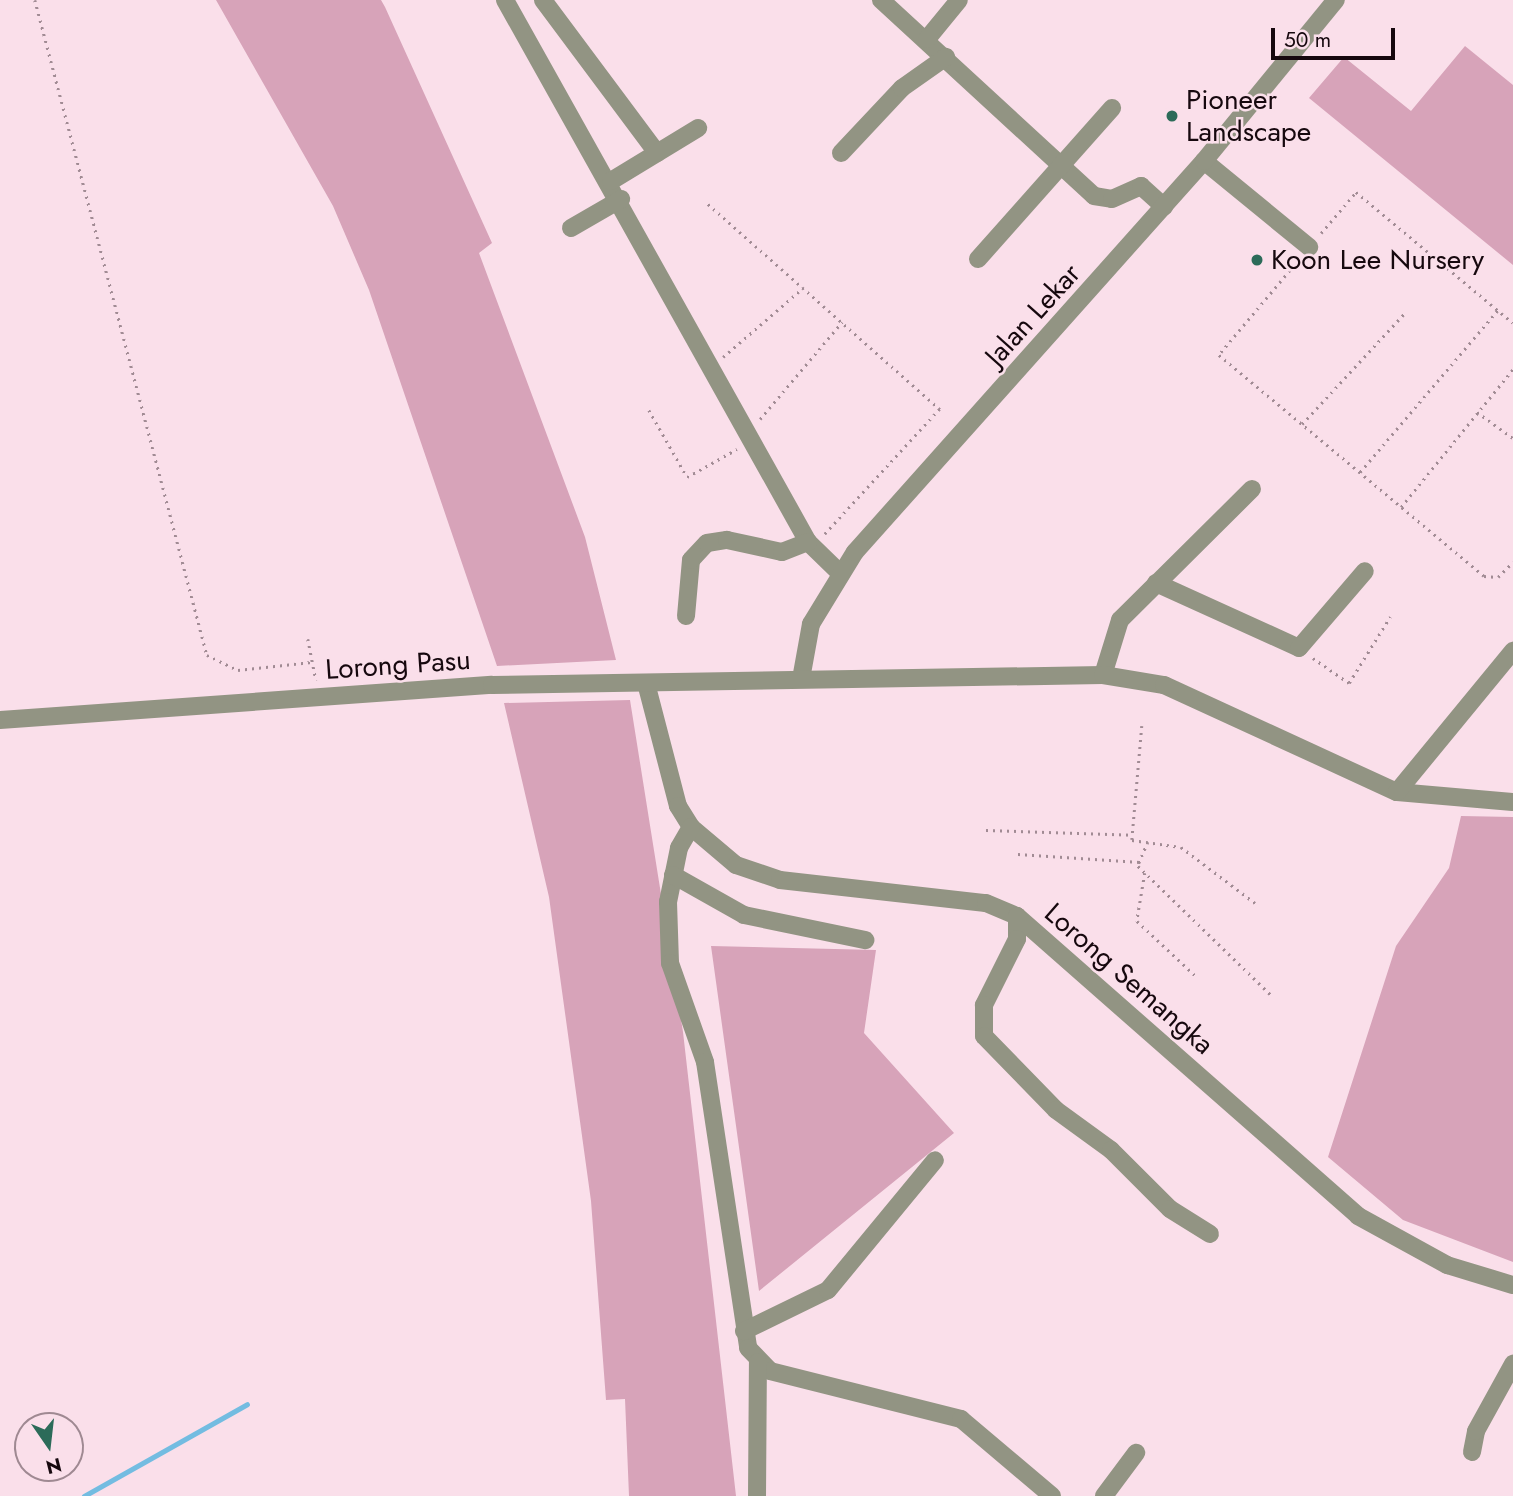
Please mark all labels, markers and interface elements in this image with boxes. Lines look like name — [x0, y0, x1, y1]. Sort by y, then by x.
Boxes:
scale bar — [1275, 14, 1399, 58]
text: 50 m — [1284, 25, 1331, 55]
place label: Pioneer Landscape — [1186, 83, 1311, 149]
marker: Pioneer Landscape — [1164, 108, 1180, 124]
place label: Koon Lee Nursery — [1271, 243, 1484, 277]
marker: Koon Lee Nursery — [1249, 252, 1265, 268]
street label: Jalan Lekar — [978, 257, 1088, 373]
street label: Lorong Pasu — [324, 643, 472, 687]
street label: Lorong Semangka — [1038, 896, 1220, 1062]
north arrow — [14, 1412, 84, 1482]
text: N — [43, 1451, 64, 1481]

